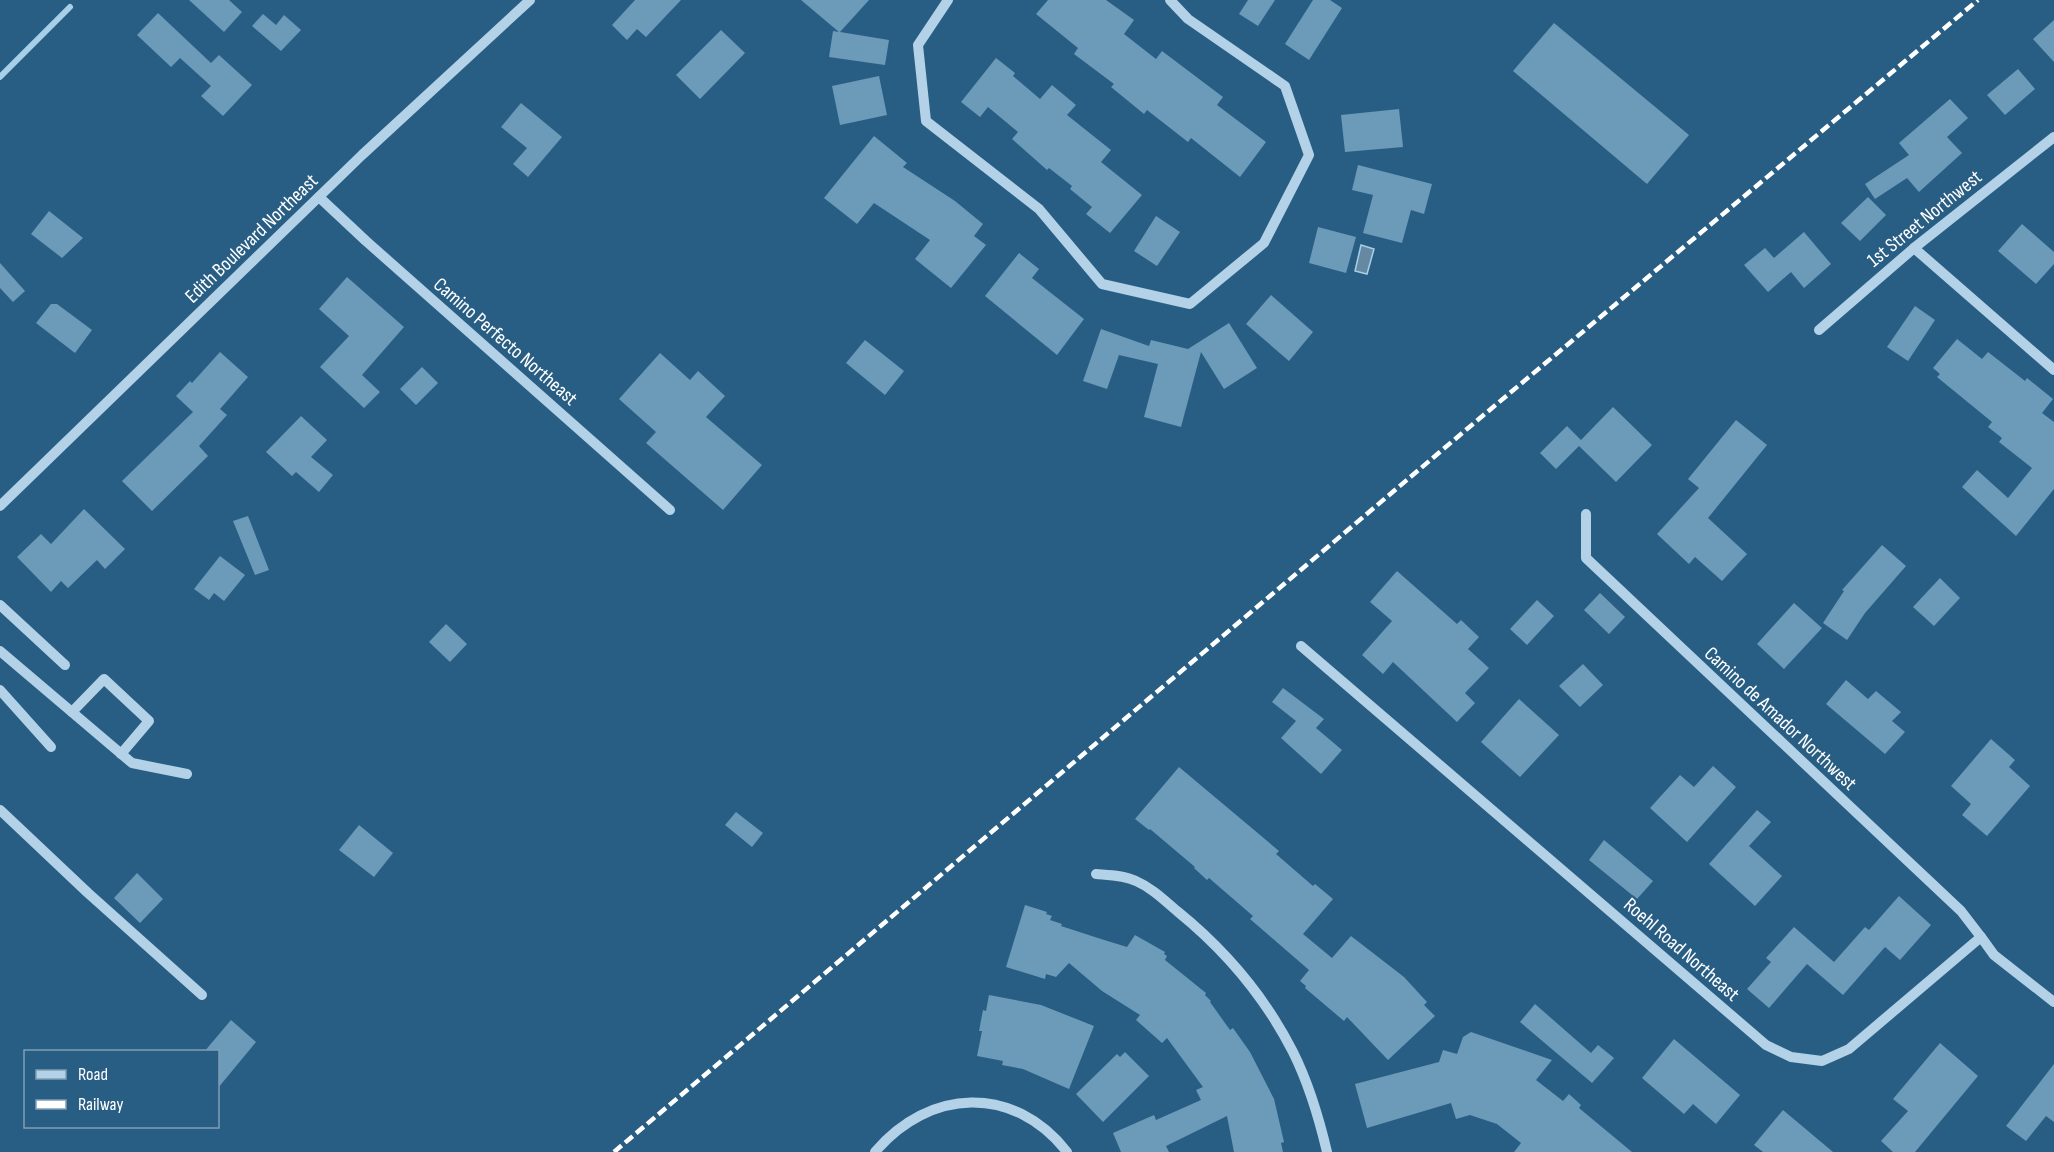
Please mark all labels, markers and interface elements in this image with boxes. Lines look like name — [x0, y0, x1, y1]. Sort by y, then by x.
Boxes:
street label: 1st Street Northwest — [1863, 165, 1987, 272]
street label: Edith Boulevard Northeast — [180, 169, 323, 308]
street label: Camino Perfecto Northeast — [428, 273, 582, 411]
street label: Camino de Amador Northwest — [1699, 642, 1862, 796]
street label: Roehl Road Northeast — [1619, 893, 1744, 1007]
legend — [24, 1050, 219, 1128]
text: Road — [78, 1064, 108, 1085]
text: Railway — [78, 1094, 123, 1115]

